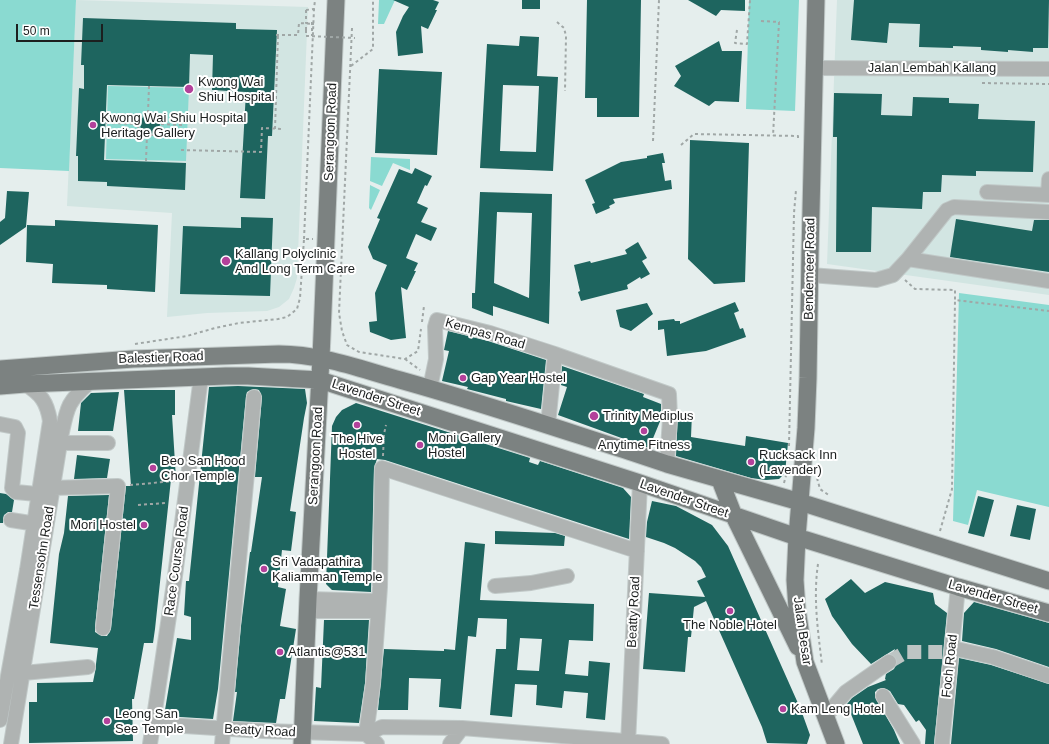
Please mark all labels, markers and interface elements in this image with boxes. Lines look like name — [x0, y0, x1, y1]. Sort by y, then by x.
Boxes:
scale bar — [18, 16, 105, 42]
text: 50 m — [23, 24, 50, 38]
street label: Jalan Lembah Kallang — [868, 60, 996, 76]
place label: Kwong Wai Shiu Hospital — [198, 74, 275, 105]
marker: Kwong Wai Shiu Hospital — [183, 83, 195, 95]
street label: Serangoon Road — [321, 83, 341, 181]
place label: Kwong Wai Shiu Hospital Heritage Gallery — [101, 110, 246, 141]
marker: Kwong Wai Shiu Hospital Heritage Gallery — [88, 120, 98, 130]
street label: Bendemeer Road — [801, 218, 819, 320]
place label: Kallang Polyclinic And Long Term Care — [235, 246, 355, 277]
marker: Kallang Polyclinic And Long Term Care — [220, 255, 232, 267]
street label: Kempas Road — [443, 315, 527, 353]
street label: Balestier Road — [118, 349, 204, 367]
place label: Gap Year Hostel — [471, 370, 566, 386]
marker: Gap Year Hostel — [458, 373, 468, 383]
street label: Lavender Street — [330, 376, 422, 420]
street label: Serangoon Road — [306, 407, 326, 505]
place label: Trinity Mediplus — [603, 408, 694, 424]
marker: Trinity Mediplus — [588, 410, 600, 422]
marker: The Hive Hostel — [352, 420, 362, 430]
marker: Anytime Fitness — [639, 426, 649, 436]
place label: Moni Gallery Hostel — [428, 430, 501, 461]
place label: The Hive Hostel — [331, 431, 383, 462]
place label: Anytime Fitness — [598, 437, 690, 453]
marker: Moni Gallery Hostel — [415, 440, 425, 450]
place label: Rucksack Inn (Lavender) — [759, 447, 837, 478]
place label: Beo San Hood Chor Temple — [161, 453, 246, 484]
marker: Rucksack Inn (Lavender) — [746, 457, 756, 467]
marker: Beo San Hood Chor Temple — [148, 463, 158, 473]
street label: Lavender Street — [638, 477, 730, 521]
street label: Tessensohn Road — [26, 505, 58, 611]
street label: Race Course Road — [162, 505, 192, 617]
place label: Mori Hostel — [70, 517, 136, 533]
marker: Mori Hostel — [139, 520, 149, 530]
place label: Sri Vadapathira Kaliamman Temple — [272, 554, 383, 585]
marker: Sri Vadapathira Kaliamman Temple — [259, 564, 269, 574]
street label: Beatty Road — [624, 576, 644, 648]
street label: Lavender Street — [946, 577, 1040, 617]
street label: Jalan Besar — [789, 596, 815, 666]
marker: The Noble Hotel — [725, 606, 735, 616]
place label: The Noble Hotel — [683, 617, 777, 633]
street label: Foch Road — [939, 634, 961, 698]
place label: Atlantis@531 — [288, 644, 366, 660]
marker: Atlantis@531 — [275, 647, 285, 657]
place label: Kam Leng Hotel — [791, 701, 884, 717]
marker: Kam Leng Hotel — [778, 704, 788, 714]
place label: Leong San See Temple — [115, 706, 184, 737]
marker: Leong San See Temple — [102, 716, 112, 726]
street label: Beatty Road — [224, 721, 296, 741]

